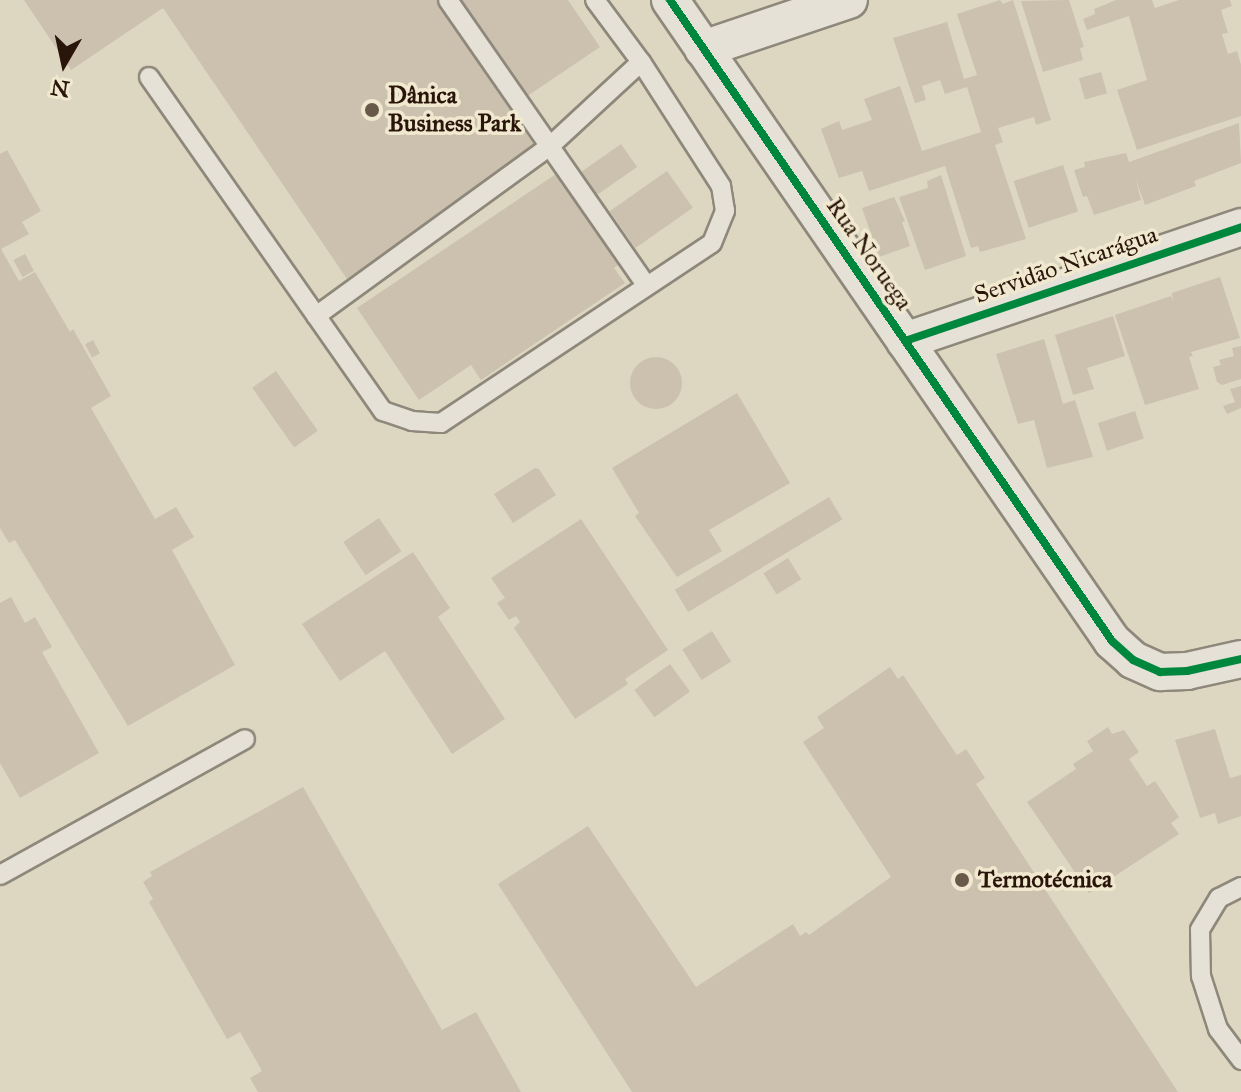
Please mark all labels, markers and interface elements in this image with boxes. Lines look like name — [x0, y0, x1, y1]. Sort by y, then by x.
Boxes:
north arrow — [24, 24, 104, 104]
text: N — [49, 73, 72, 103]
place label: Dânica Business Park — [388, 82, 521, 138]
marker: Dânica Business Park — [363, 101, 381, 119]
street label: Rua Noruega — [820, 192, 918, 316]
street label: Servidão Nicarágua — [971, 220, 1161, 310]
place label: Termotécnica — [978, 866, 1112, 894]
marker: Termotécnica — [953, 871, 971, 889]

